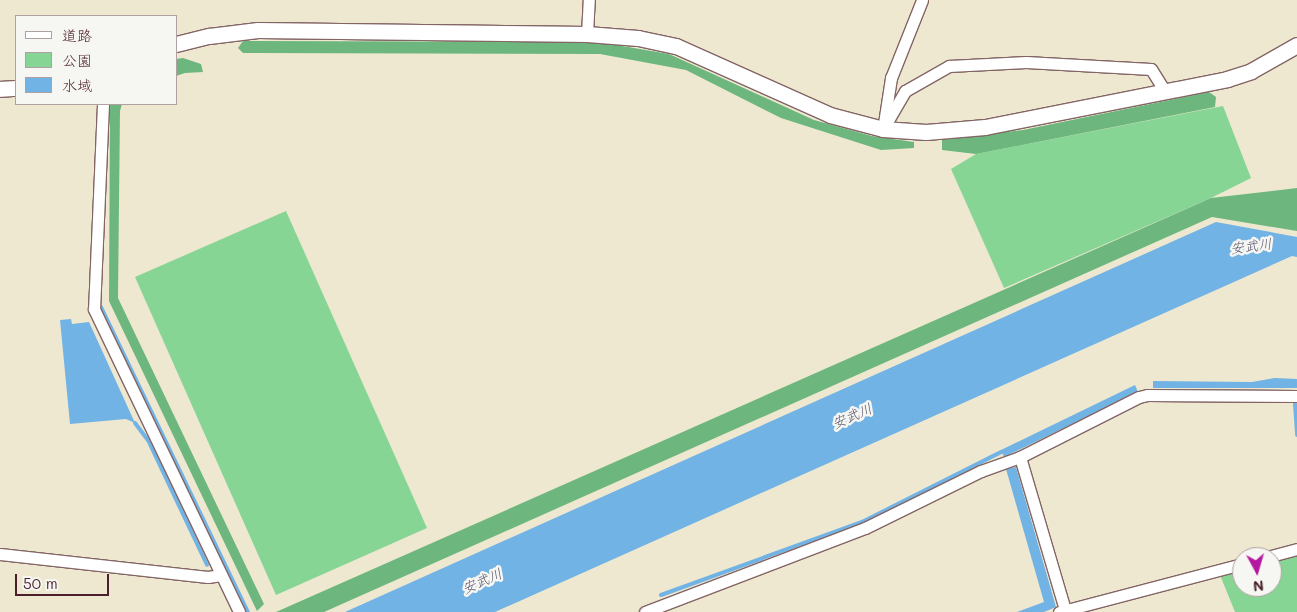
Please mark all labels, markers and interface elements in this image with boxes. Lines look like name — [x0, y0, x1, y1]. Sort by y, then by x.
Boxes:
legend — [15, 15, 178, 105]
text: 道路 — [62, 25, 92, 45]
text: 公園 — [62, 50, 92, 70]
text: 水域 — [62, 75, 92, 95]
water label: 安武川 — [1229, 235, 1273, 257]
water label: 安武川 — [829, 400, 875, 432]
north arrow — [1232, 547, 1282, 597]
scale bar — [18, 564, 111, 596]
water label: 安武川 — [459, 565, 505, 597]
text: 50 m — [23, 573, 58, 593]
text: N — [1252, 576, 1265, 596]

